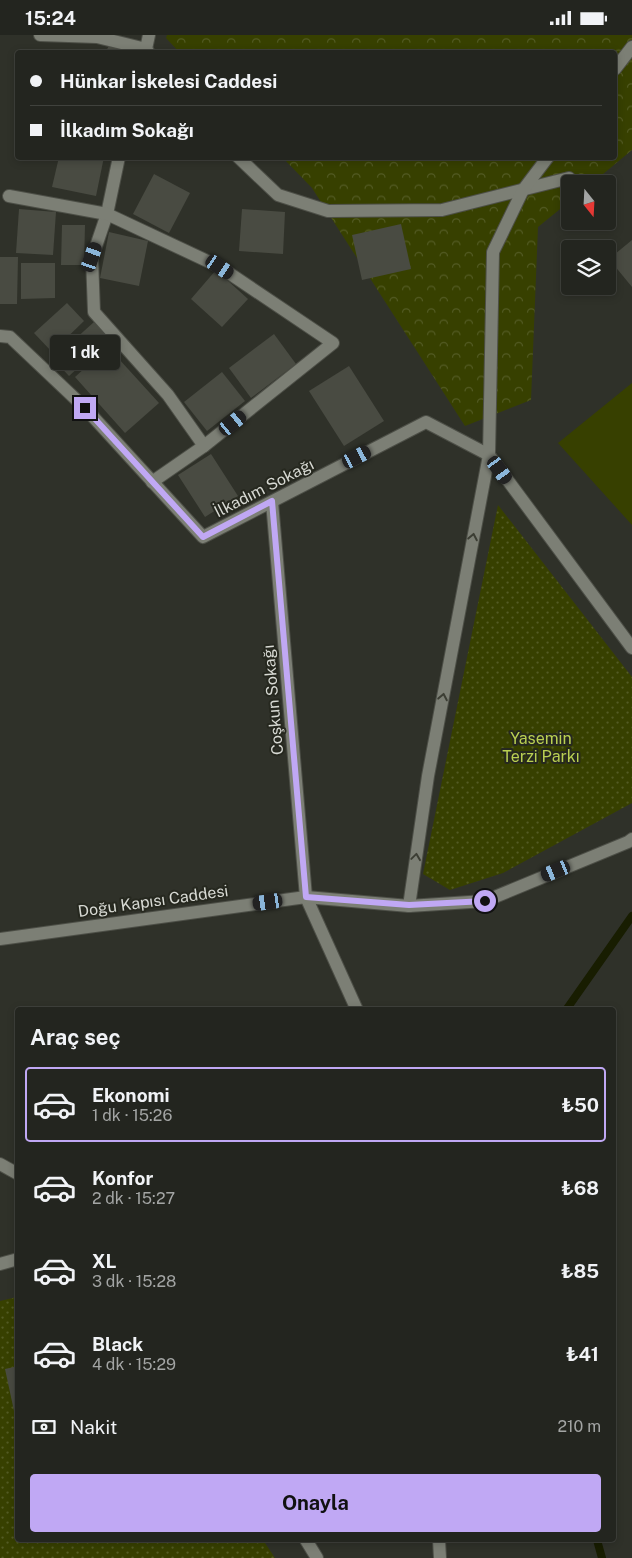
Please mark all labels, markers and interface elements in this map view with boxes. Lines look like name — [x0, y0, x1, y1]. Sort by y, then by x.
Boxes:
text: 15:24 — [25, 7, 76, 29]
text: Hünkar İskelesi Caddesi — [60, 70, 277, 92]
text: İlkadım Sokağı — [60, 119, 194, 141]
north arrow — [561, 175, 616, 230]
map controls — [561, 175, 616, 295]
car — [80, 240, 103, 274]
button: layers — [561, 240, 616, 295]
car — [203, 252, 236, 282]
callout: 1 dk — [50, 335, 120, 371]
text: 1 dk — [70, 343, 100, 362]
route end — [74, 397, 96, 419]
car — [216, 408, 249, 438]
car — [340, 444, 373, 470]
car — [485, 453, 514, 487]
street label: İlkadım Sokağı — [210, 454, 317, 521]
one-way arrow — [467, 533, 478, 542]
street label: Coşkun Sokağı — [259, 644, 287, 756]
one-way arrow — [437, 693, 447, 701]
park label: Yasemin Terzi Parkı — [502, 729, 580, 766]
one-way arrow — [410, 853, 421, 861]
car — [539, 858, 572, 884]
street label: Doğu Kapısı Caddesi — [77, 881, 229, 921]
route start — [474, 890, 496, 912]
car — [252, 892, 283, 912]
text: Araç seç — [30, 1024, 121, 1050]
icon: car — [32, 1082, 77, 1127]
text: Ekonomi — [92, 1084, 170, 1106]
text: ₺50 — [561, 1094, 599, 1116]
text: 1 dk · 15:26 — [92, 1106, 172, 1125]
icon: car — [32, 1165, 77, 1210]
text: Konfor — [92, 1167, 153, 1189]
text: ₺68 — [561, 1177, 599, 1199]
text: 2 dk · 15:27 — [92, 1189, 175, 1208]
icon: car — [32, 1248, 77, 1293]
text: XL — [92, 1250, 117, 1272]
text: ₺85 — [561, 1260, 599, 1282]
text: 3 dk · 15:28 — [92, 1272, 176, 1291]
icon: car — [32, 1331, 77, 1376]
text: Black — [92, 1333, 143, 1355]
text: ₺41 — [566, 1343, 599, 1365]
text: 4 dk · 15:29 — [92, 1355, 176, 1374]
icon: cash — [30, 1413, 58, 1441]
text: Nakit — [70, 1416, 117, 1438]
text: 210 m — [557, 1417, 601, 1436]
button: Onayla — [30, 1474, 601, 1532]

